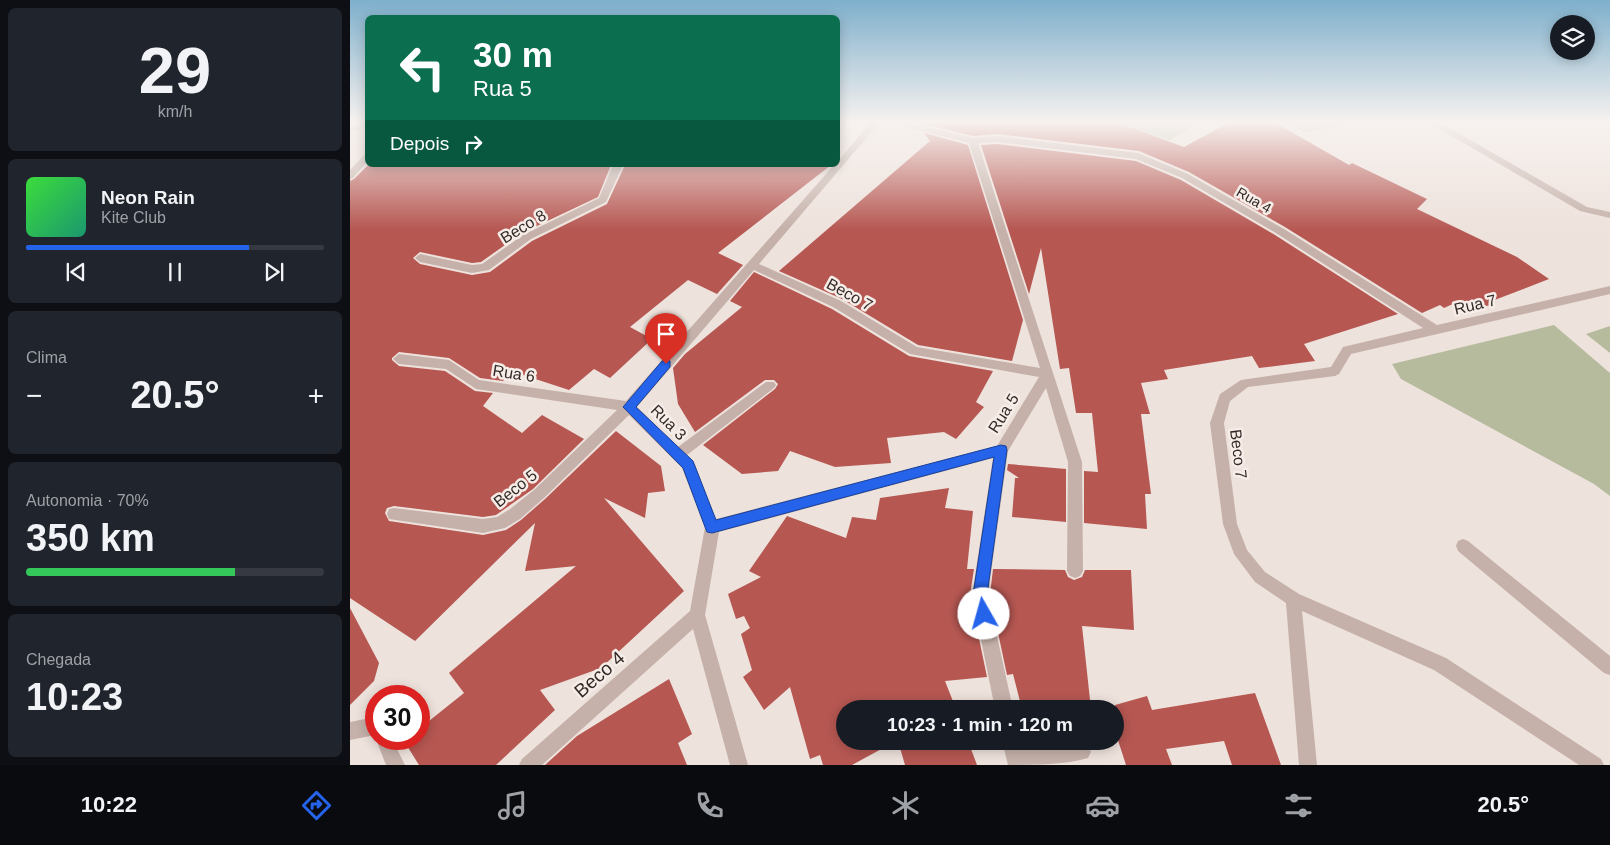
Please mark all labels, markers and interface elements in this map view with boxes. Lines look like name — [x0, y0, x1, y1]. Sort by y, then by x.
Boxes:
map controls — [1550, 15, 1595, 60]
button: layers — [1550, 15, 1595, 60]
text: 29 — [139, 34, 211, 107]
icon: left — [390, 35, 455, 100]
text: 30 m — [473, 35, 553, 74]
text: Rua 5 — [473, 76, 532, 101]
text: km/h — [158, 103, 192, 120]
icon: right — [459, 130, 487, 158]
text: Depois — [390, 133, 449, 154]
street label: Rua 4 — [1234, 184, 1274, 216]
text: Neon Rain — [101, 187, 195, 208]
street label: Beco 8 — [498, 206, 549, 247]
text: Kite Club — [101, 209, 166, 226]
icon: previous — [62, 258, 90, 286]
icon: pause — [161, 258, 189, 286]
icon: next — [260, 258, 288, 286]
street label: Beco 7 — [824, 275, 876, 314]
street label: Rua 7 — [1452, 291, 1498, 318]
pin — [645, 313, 687, 364]
icon: arrive — [652, 320, 680, 348]
text: Clima — [26, 349, 67, 366]
street label: Rua 6 — [492, 362, 536, 385]
text: 20.5° — [130, 374, 220, 416]
text: − — [26, 380, 42, 411]
text: + — [308, 380, 324, 411]
street label: Rua 5 — [985, 391, 1022, 436]
street label: Rua 3 — [648, 401, 690, 444]
street label: Beco 7 — [1227, 428, 1250, 480]
street label: Beco 5 — [490, 466, 540, 510]
text: Autonomia · 70% — [26, 492, 149, 509]
text: 350 km — [26, 517, 155, 559]
position arrow — [957, 587, 1009, 639]
street label: Beco 4 — [570, 647, 629, 702]
text: Chegada — [26, 651, 91, 668]
text: 10:23 — [26, 676, 123, 718]
speed limit sign: 30 — [365, 685, 430, 750]
text: 10:23 · 1 min · 120 m — [887, 714, 1073, 735]
icon: directions — [299, 788, 334, 823]
icon: music — [495, 788, 530, 823]
icon: phone — [692, 788, 727, 823]
icon: climate — [888, 788, 923, 823]
icon: car — [1085, 788, 1120, 823]
icon: filters — [1281, 788, 1316, 823]
text: 10:22 — [81, 792, 137, 817]
text: 20.5° — [1478, 792, 1529, 817]

